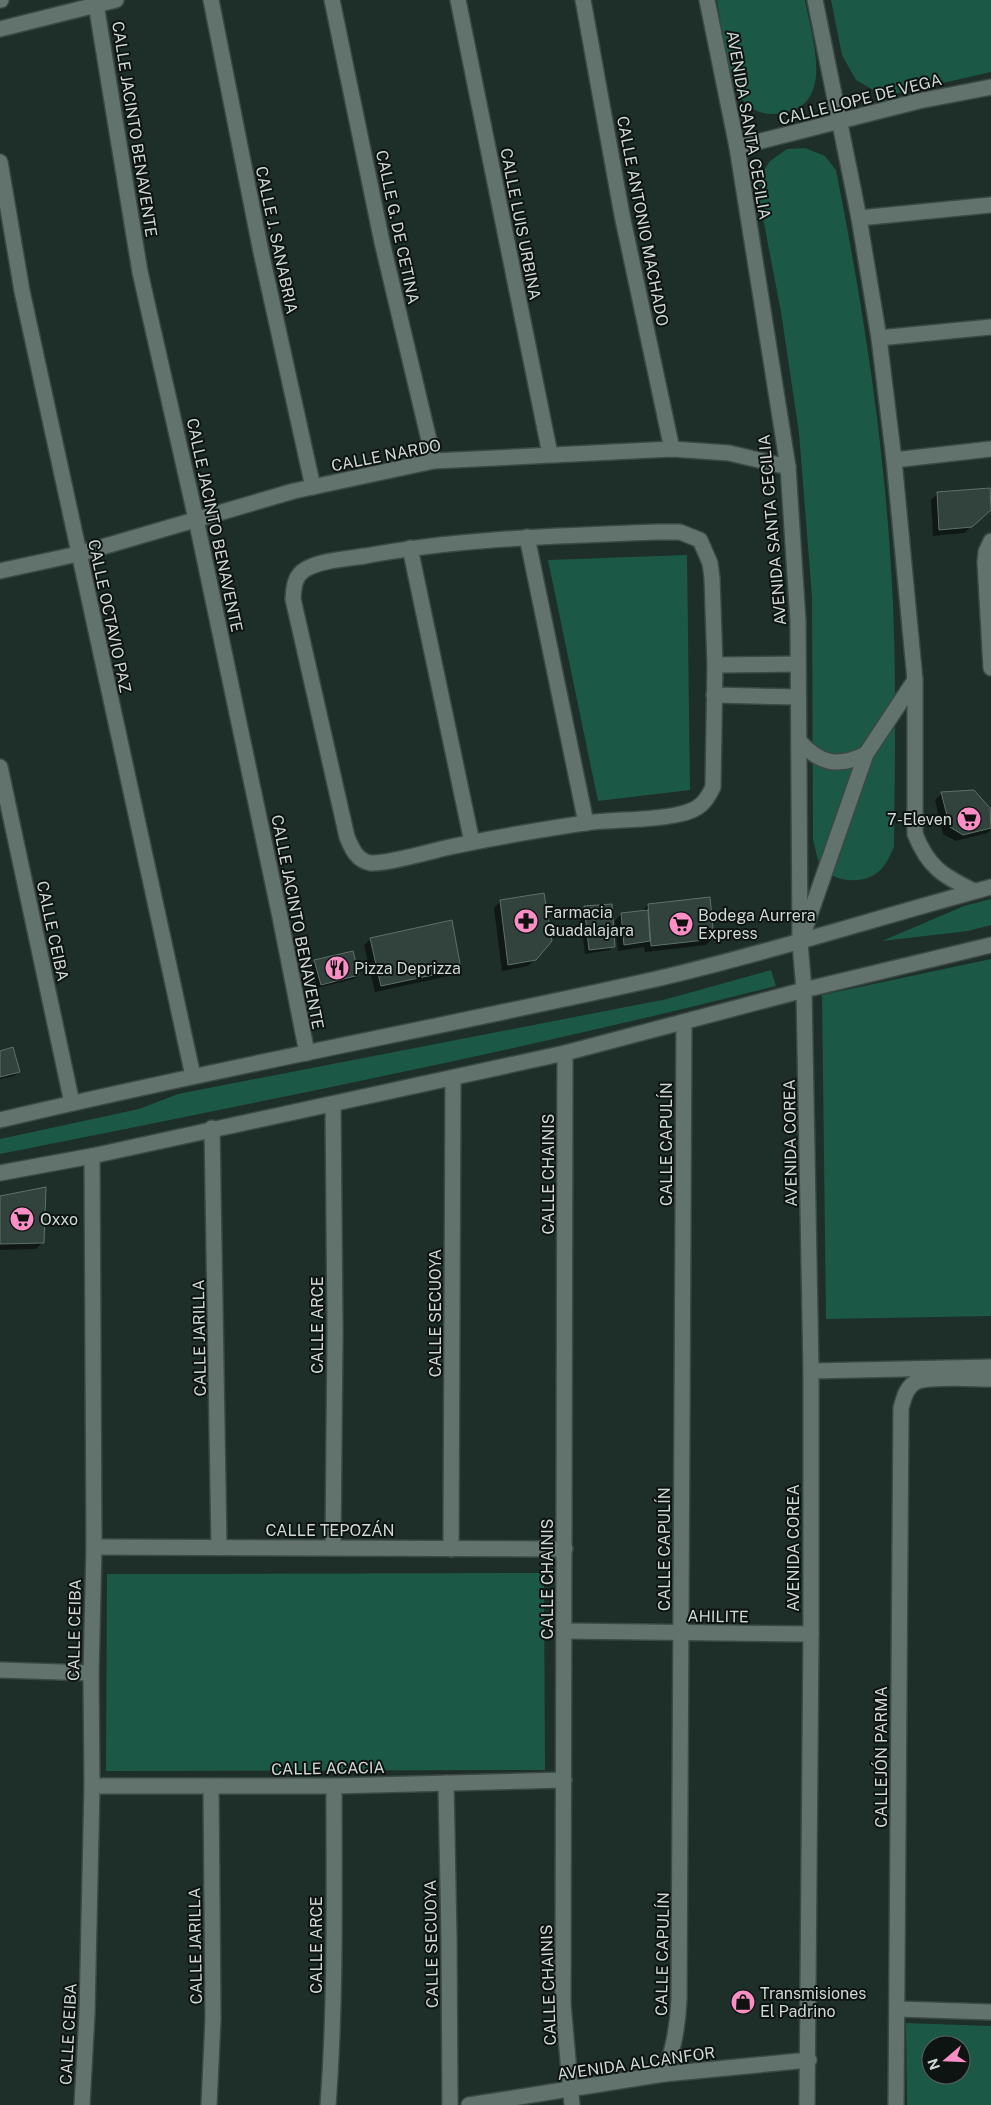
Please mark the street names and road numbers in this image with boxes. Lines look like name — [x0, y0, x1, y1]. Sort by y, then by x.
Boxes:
street label: CALLE JACINTO BENAVENTE — [108, 20, 161, 238]
street label: AVENIDA SANTA CECILIA — [723, 29, 774, 221]
street label: CALLE LOPE DE VEGA — [777, 70, 944, 129]
street label: CALLE ANTONIO MACHADO — [613, 114, 672, 328]
street label: CALLE LUIS URBINA — [496, 146, 545, 302]
street label: CALLE G. DE CETINA — [372, 148, 423, 306]
street label: CALLE J. SANABRIA — [252, 164, 301, 316]
street label: CALLE JACINTO BENAVENTE — [183, 416, 246, 634]
street label: AVENIDA SANTA CECILIA — [755, 434, 790, 626]
street label: CALLE NARDO — [330, 436, 443, 475]
street label: CALLE OCTAVIO PAZ — [84, 538, 135, 695]
street label: CALLE JACINTO BENAVENTE — [267, 813, 328, 1031]
street label: CALLE CEIBA — [33, 879, 72, 983]
street label: AVENIDA COREA — [780, 1079, 801, 1207]
street label: CALLE CAPULÍN — [656, 1082, 676, 1206]
street label: CALLE CHAINIS — [539, 1114, 558, 1234]
street label: CALLE SECUOYA — [426, 1249, 445, 1377]
street label: CALLE ARCE — [308, 1276, 327, 1374]
street label: CALLE JARILLA — [189, 1279, 210, 1397]
street label: AVENIDA COREA — [784, 1484, 803, 1612]
street label: CALLE CAPULÍN — [654, 1487, 674, 1611]
street label: CALLE CHAINIS — [538, 1519, 557, 1639]
street label: CALLE TEPOZÁN — [265, 1520, 395, 1540]
street label: CALLE CEIBA — [64, 1579, 85, 1681]
street label: AHILITE — [687, 1606, 749, 1627]
street label: CALLEJÓN PARMA — [871, 1686, 891, 1828]
street label: CALLE ACACIA — [271, 1758, 385, 1779]
street label: CALLE SECUOYA — [421, 1880, 442, 2008]
street label: CALLE JARILLA — [185, 1887, 206, 2005]
street label: CALLE CAPULÍN — [651, 1892, 673, 2016]
street label: CALLE ARCE — [307, 1896, 326, 1994]
street label: CALLE CHAINIS — [537, 1924, 560, 2046]
street label: CALLE CEIBA — [56, 1983, 81, 2085]
street label: AVENIDA ALCANFOR — [556, 2043, 716, 2084]

